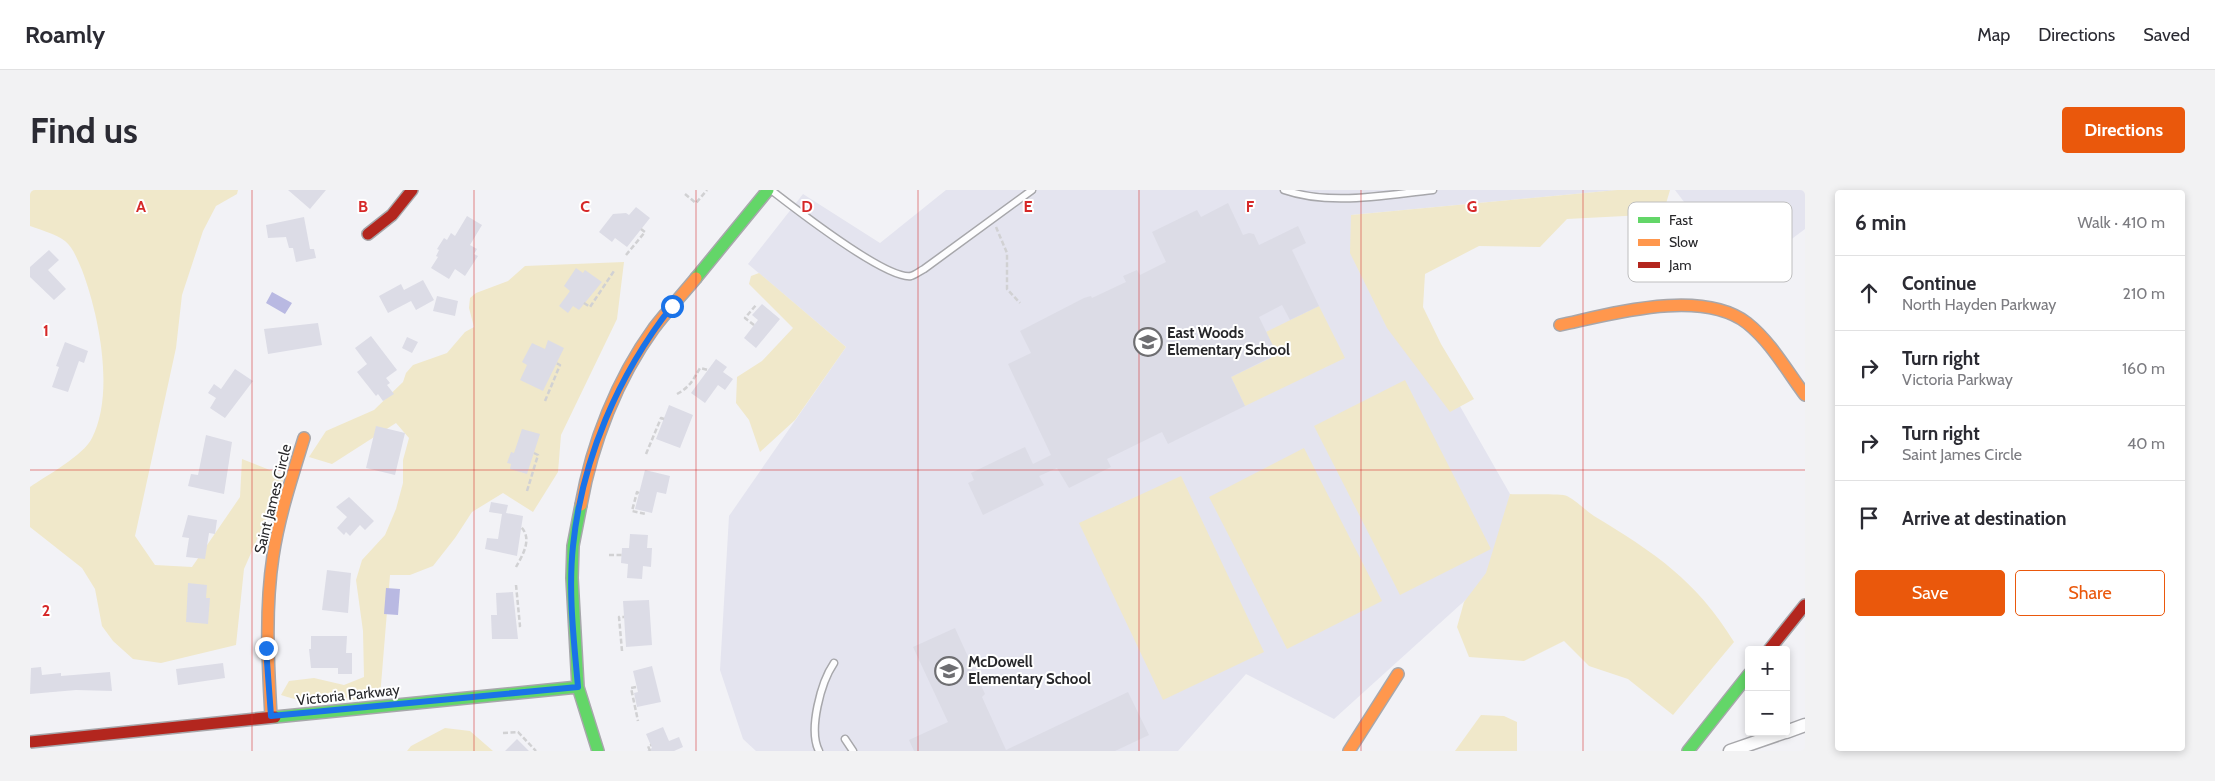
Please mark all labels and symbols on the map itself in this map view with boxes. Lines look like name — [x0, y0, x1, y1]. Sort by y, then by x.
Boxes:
text: A — [136, 197, 146, 216]
text: B — [358, 197, 368, 216]
text: C — [580, 197, 590, 216]
text: D — [801, 197, 813, 216]
text: E — [1023, 197, 1033, 216]
text: F — [1246, 197, 1255, 216]
text: G — [1467, 197, 1477, 216]
legend — [1628, 202, 1792, 282]
text: Fast — [1669, 211, 1693, 229]
text: Slow — [1669, 233, 1698, 251]
text: Jam — [1668, 256, 1691, 274]
route start — [661, 295, 684, 318]
text: 1 — [43, 321, 49, 340]
place label: East Woods Elementary School — [1167, 324, 1290, 359]
school or university icon: East Woods Elementary School — [1133, 327, 1163, 357]
street label: Saint James Circle — [251, 442, 295, 556]
text: 2 — [42, 601, 50, 620]
route end — [255, 637, 278, 660]
place label: McDowell Elementary School — [968, 653, 1091, 688]
school or university icon: McDowell Elementary School — [934, 656, 964, 686]
street label: Victoria Parkway — [295, 681, 401, 709]

